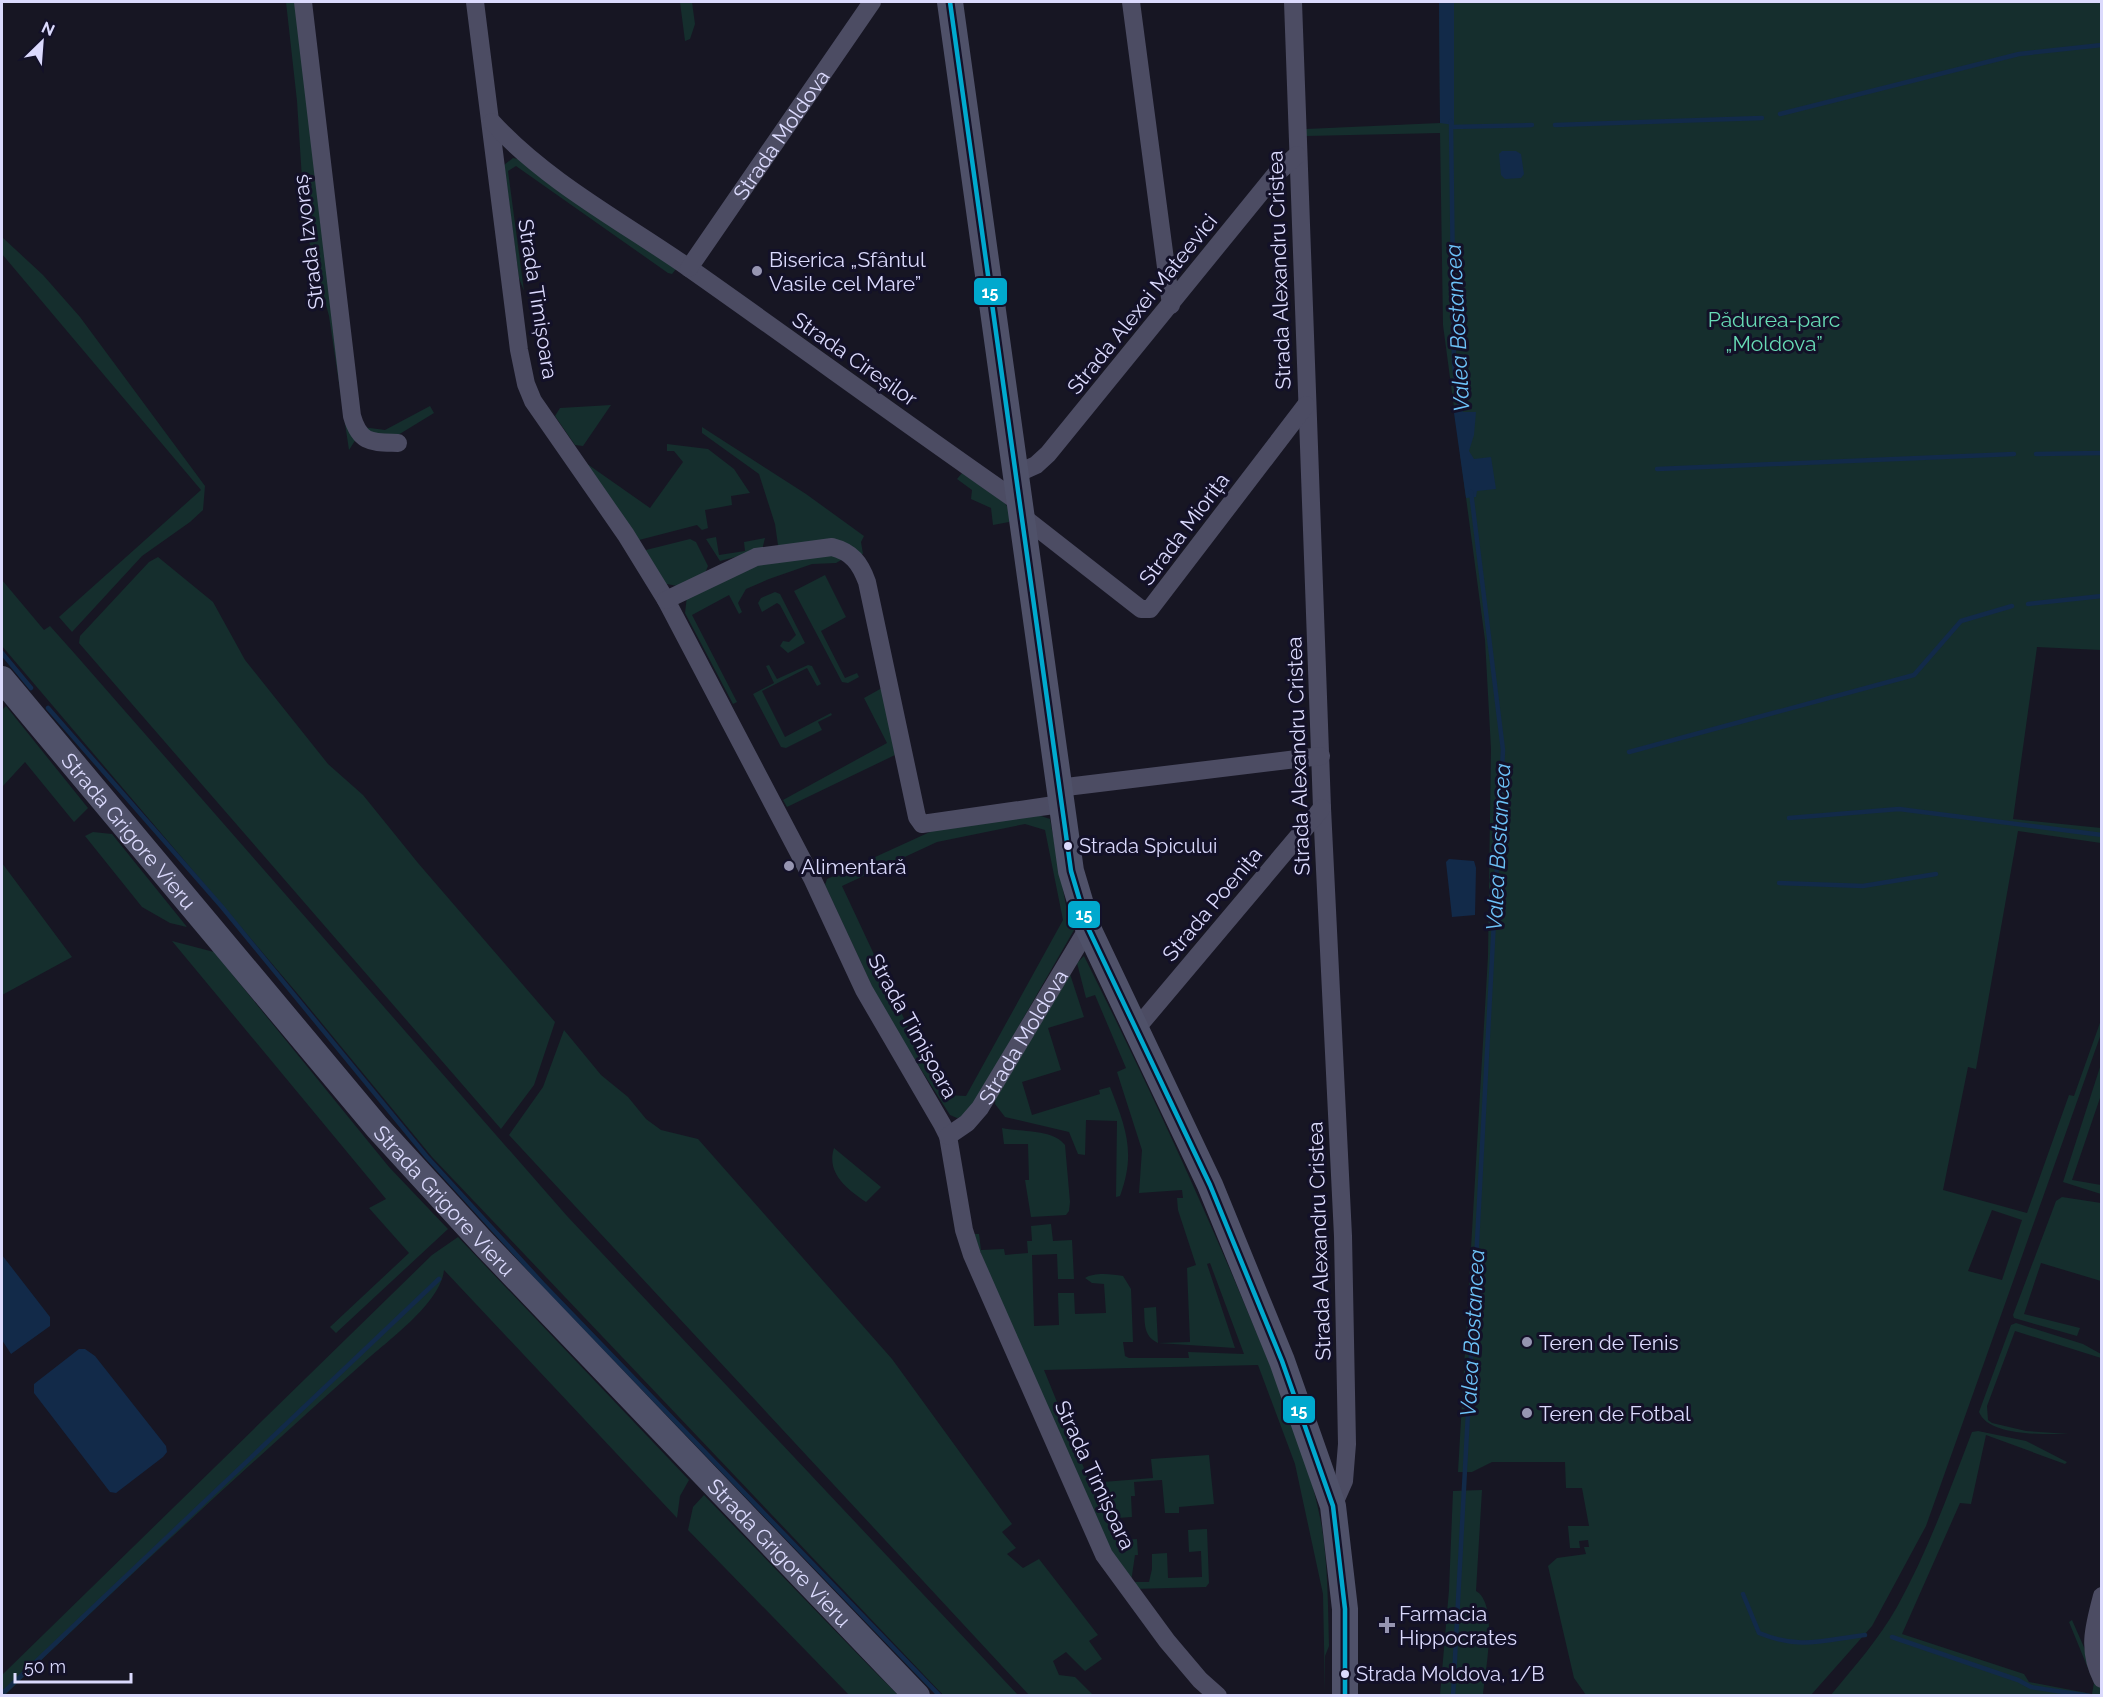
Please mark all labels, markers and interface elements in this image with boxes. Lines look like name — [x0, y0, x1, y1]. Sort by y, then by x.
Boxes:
north arrow — [12, 12, 72, 72]
text: N — [39, 18, 58, 40]
street label: Strada Moldova — [727, 65, 834, 204]
street label: Strada Alexandru Cristea — [1262, 150, 1296, 390]
street label: Strada Izvoraș — [287, 173, 329, 311]
street label: Strada Alexei Mateevici — [1062, 209, 1222, 399]
street label: Strada Timișoara — [513, 217, 563, 381]
water label: Valea Bostancea — [1440, 243, 1474, 413]
place label: Biserica „Sfântul Vasile cel Mare” — [769, 247, 926, 296]
marker: Biserica „Sfântul Vasile cel Mare” — [750, 264, 764, 278]
line badge: 15 — [973, 277, 1008, 306]
text: 15 — [982, 283, 999, 302]
street label: Strada Cireșilor — [788, 307, 923, 412]
park label: Pădurea-parc „Moldova” — [1708, 307, 1840, 356]
street label: Strada Miorița — [1134, 468, 1234, 590]
street label: Strada Alexandru Cristea — [1281, 636, 1315, 876]
street label: Strada Grigore Vieru — [57, 748, 202, 914]
water label: Valea Bostancea — [1481, 762, 1515, 932]
place label: Strada Spicului — [1079, 834, 1217, 858]
marker: Strada Spicului — [1062, 840, 1074, 852]
street label: Strada Poenița — [1157, 842, 1267, 966]
place label: Alimentară — [801, 854, 907, 879]
marker: Alimentară — [782, 859, 796, 873]
line badge: 15 — [1067, 900, 1101, 929]
text: 15 — [1076, 905, 1093, 924]
street label: Strada Timișoara — [863, 949, 963, 1103]
street label: Strada Moldova — [973, 965, 1073, 1108]
street label: Strada Grigore Vieru — [369, 1120, 520, 1281]
street label: Strada Alexandru Cristea — [1302, 1121, 1336, 1361]
water label: Valea Bostancea — [1455, 1248, 1489, 1418]
place label: Teren de Tenis — [1539, 1330, 1679, 1355]
marker: Teren de Tenis — [1520, 1335, 1534, 1349]
line badge: 15 — [1282, 1395, 1316, 1424]
street label: Strada Timișoara — [1049, 1396, 1141, 1554]
text: 15 — [1291, 1401, 1308, 1420]
place label: Teren de Fotbal — [1539, 1401, 1691, 1426]
marker: Teren de Fotbal — [1520, 1406, 1534, 1420]
street label: Strada Grigore Vieru — [703, 1473, 856, 1632]
place label: Farmacia Hippocrates — [1399, 1601, 1517, 1650]
marker: Farmacia Hippocrates — [1380, 1618, 1394, 1632]
scale bar — [15, 1646, 130, 1684]
text: 50 m — [24, 1656, 66, 1677]
place label: Strada Moldova, 1/B — [1356, 1662, 1545, 1686]
marker: Strada Moldova, 1/B — [1339, 1668, 1351, 1680]

